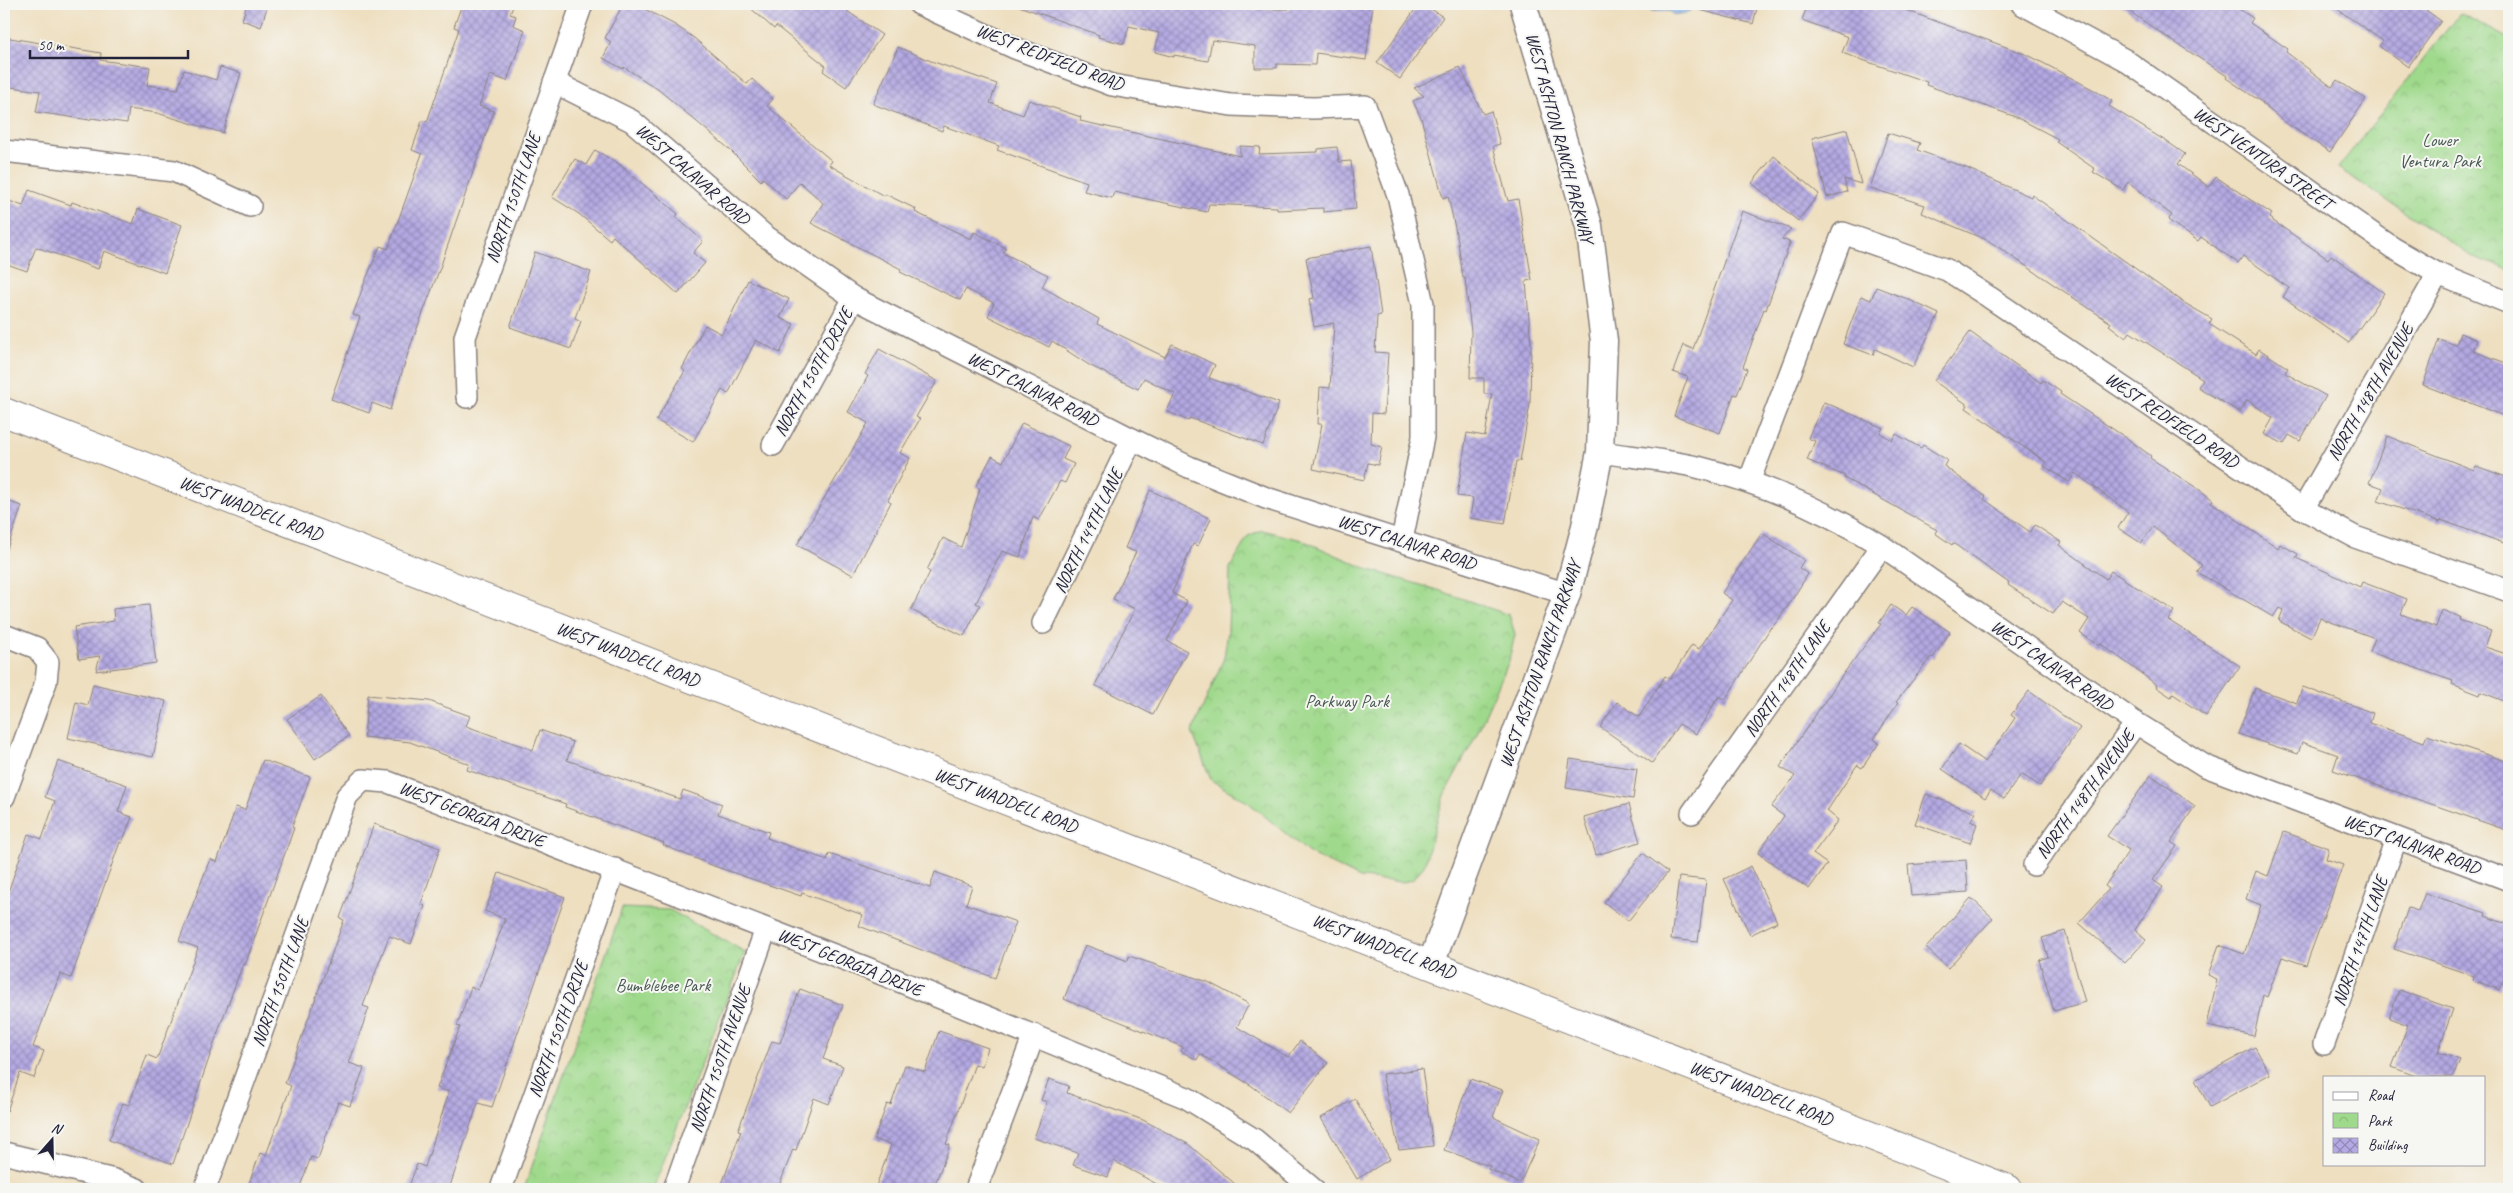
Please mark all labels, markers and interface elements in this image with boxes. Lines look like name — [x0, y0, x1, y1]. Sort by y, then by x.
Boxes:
street label: WEST REDFIELD ROAD — [973, 19, 1128, 96]
scale bar — [30, 28, 188, 60]
street label: WEST ASHTON RANCH PARKWAY — [1521, 30, 1600, 249]
text: 50 m — [38, 36, 65, 55]
street label: WEST VENTURA STREET — [2189, 102, 2341, 217]
street label: WEST CALAVAR ROAD — [632, 119, 756, 230]
street label: NORTH 150TH LANE — [481, 128, 546, 266]
park label: Lower Ventura Park — [2399, 129, 2482, 172]
street label: NORTH 150TH DRIVE — [769, 302, 858, 440]
street label: NORTH 148TH AVENUE — [2322, 318, 2419, 464]
street label: WEST CALAVAR ROAD — [964, 347, 1103, 432]
street label: WEST REDFIELD ROAD — [2101, 367, 2244, 474]
street label: NORTH 149TH LANE — [1048, 463, 1129, 597]
street label: WEST WADDELL ROAD — [176, 471, 327, 546]
street label: WEST CALAVAR ROAD — [1335, 509, 1480, 575]
street label: WEST ASHTON RANCH PARKWAY — [1494, 554, 1587, 770]
street label: NORTH 148TH LANE — [1739, 615, 1836, 741]
street label: WEST CALAVAR ROAD — [1987, 615, 2118, 716]
street label: WEST WADDELL ROAD — [553, 617, 704, 692]
park label: Parkway Park — [1305, 690, 1390, 712]
street label: NORTH 148TH AVENUE — [2031, 723, 2141, 863]
street label: WEST WADDELL ROAD — [931, 763, 1082, 838]
street label: WEST GEORGIA DRIVE — [396, 776, 550, 853]
street label: WEST CALAVAR ROAD — [2341, 809, 2485, 879]
street label: NORTH 147TH LANE — [2328, 871, 2393, 1009]
street label: WEST WADDELL ROAD — [1309, 909, 1460, 984]
street label: NORTH 150TH LANE — [246, 913, 314, 1049]
street label: WEST GEORGIA DRIVE — [775, 923, 928, 1002]
street label: NORTH 150TH DRIVE — [523, 956, 594, 1100]
park label: Bumblebee Park — [616, 974, 712, 996]
street label: NORTH 150TH AVENUE — [685, 980, 756, 1135]
street label: WEST WADDELL ROAD — [1686, 1056, 1837, 1131]
legend — [2323, 1076, 2486, 1166]
text: Road — [2368, 1086, 2395, 1105]
text: Park — [2368, 1112, 2393, 1131]
north arrow — [28, 1116, 78, 1166]
text: N — [49, 1119, 65, 1139]
text: Building — [2368, 1136, 2408, 1155]

